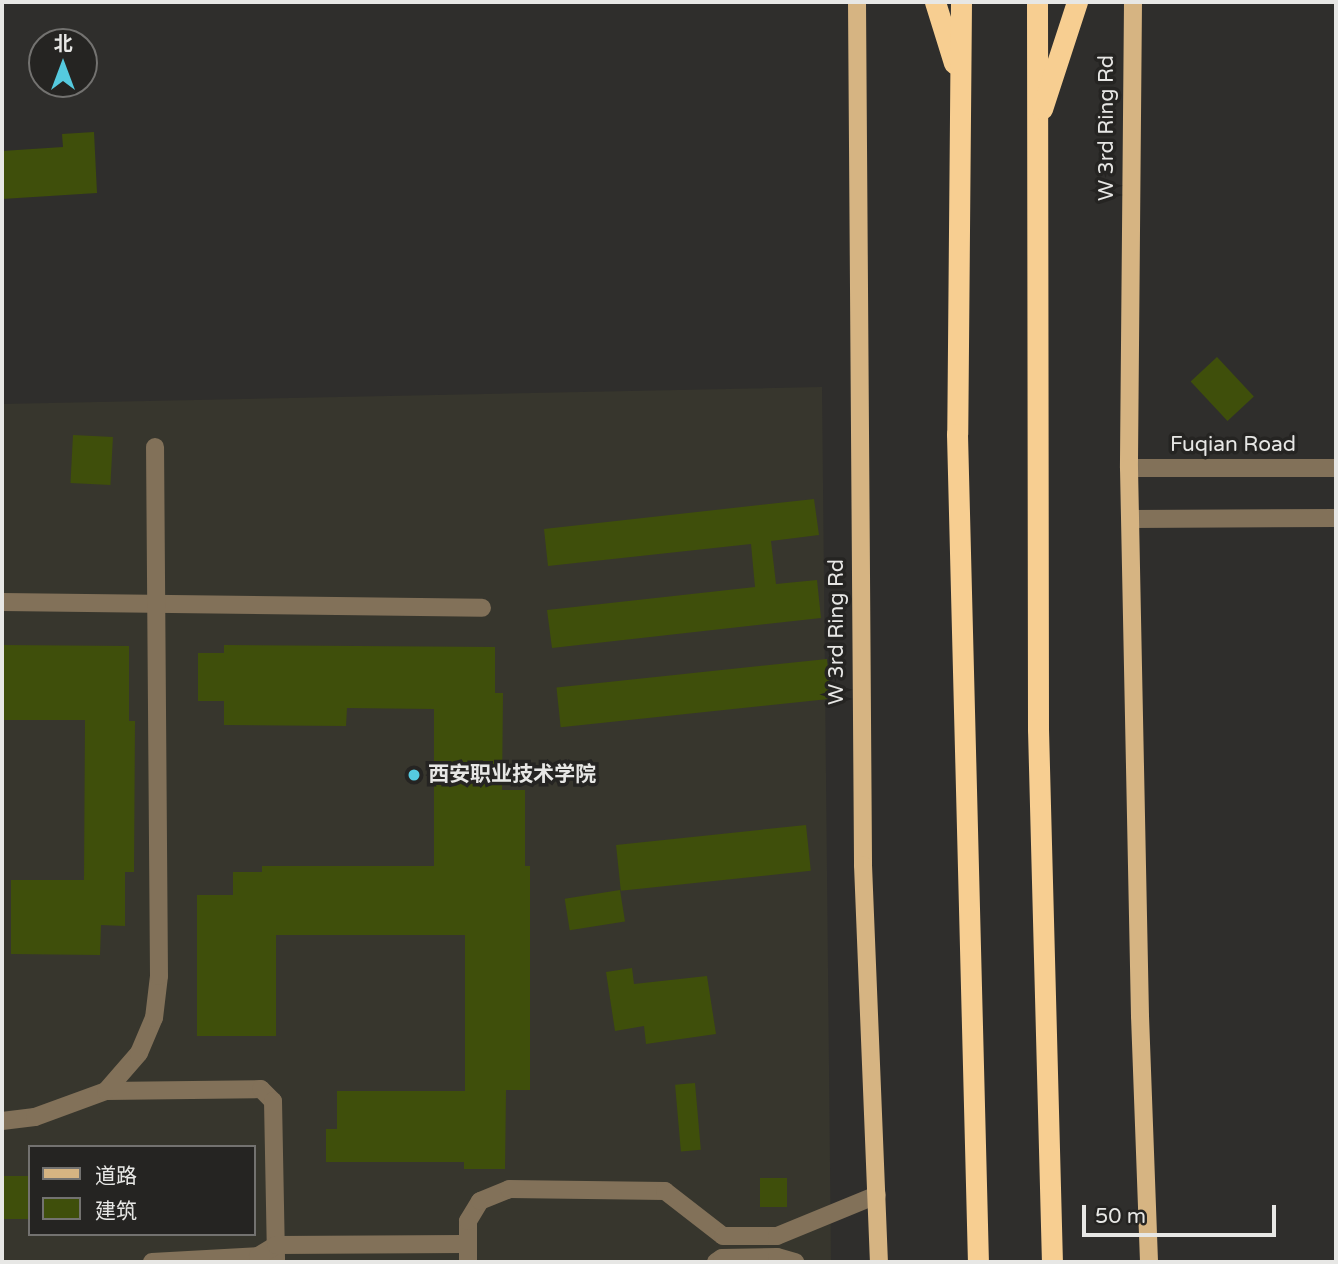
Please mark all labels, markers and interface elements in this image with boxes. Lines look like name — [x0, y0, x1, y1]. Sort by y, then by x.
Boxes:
north arrow — [28, 28, 98, 98]
text: 北 — [53, 33, 73, 55]
street label: W 3rd Ring Rd — [1094, 55, 1120, 201]
street label: Fuqian Road — [1170, 432, 1296, 458]
street label: W 3rd Ring Rd — [824, 559, 850, 705]
place label: 西安职业技术学院 — [428, 762, 596, 788]
marker: 西安职业技术学院 — [406, 767, 422, 783]
legend — [28, 1145, 256, 1236]
text: 道路 — [95, 1164, 137, 1189]
scale bar — [1086, 1190, 1280, 1234]
text: 建筑 — [95, 1199, 137, 1224]
text: 50 m — [1095, 1204, 1146, 1229]

